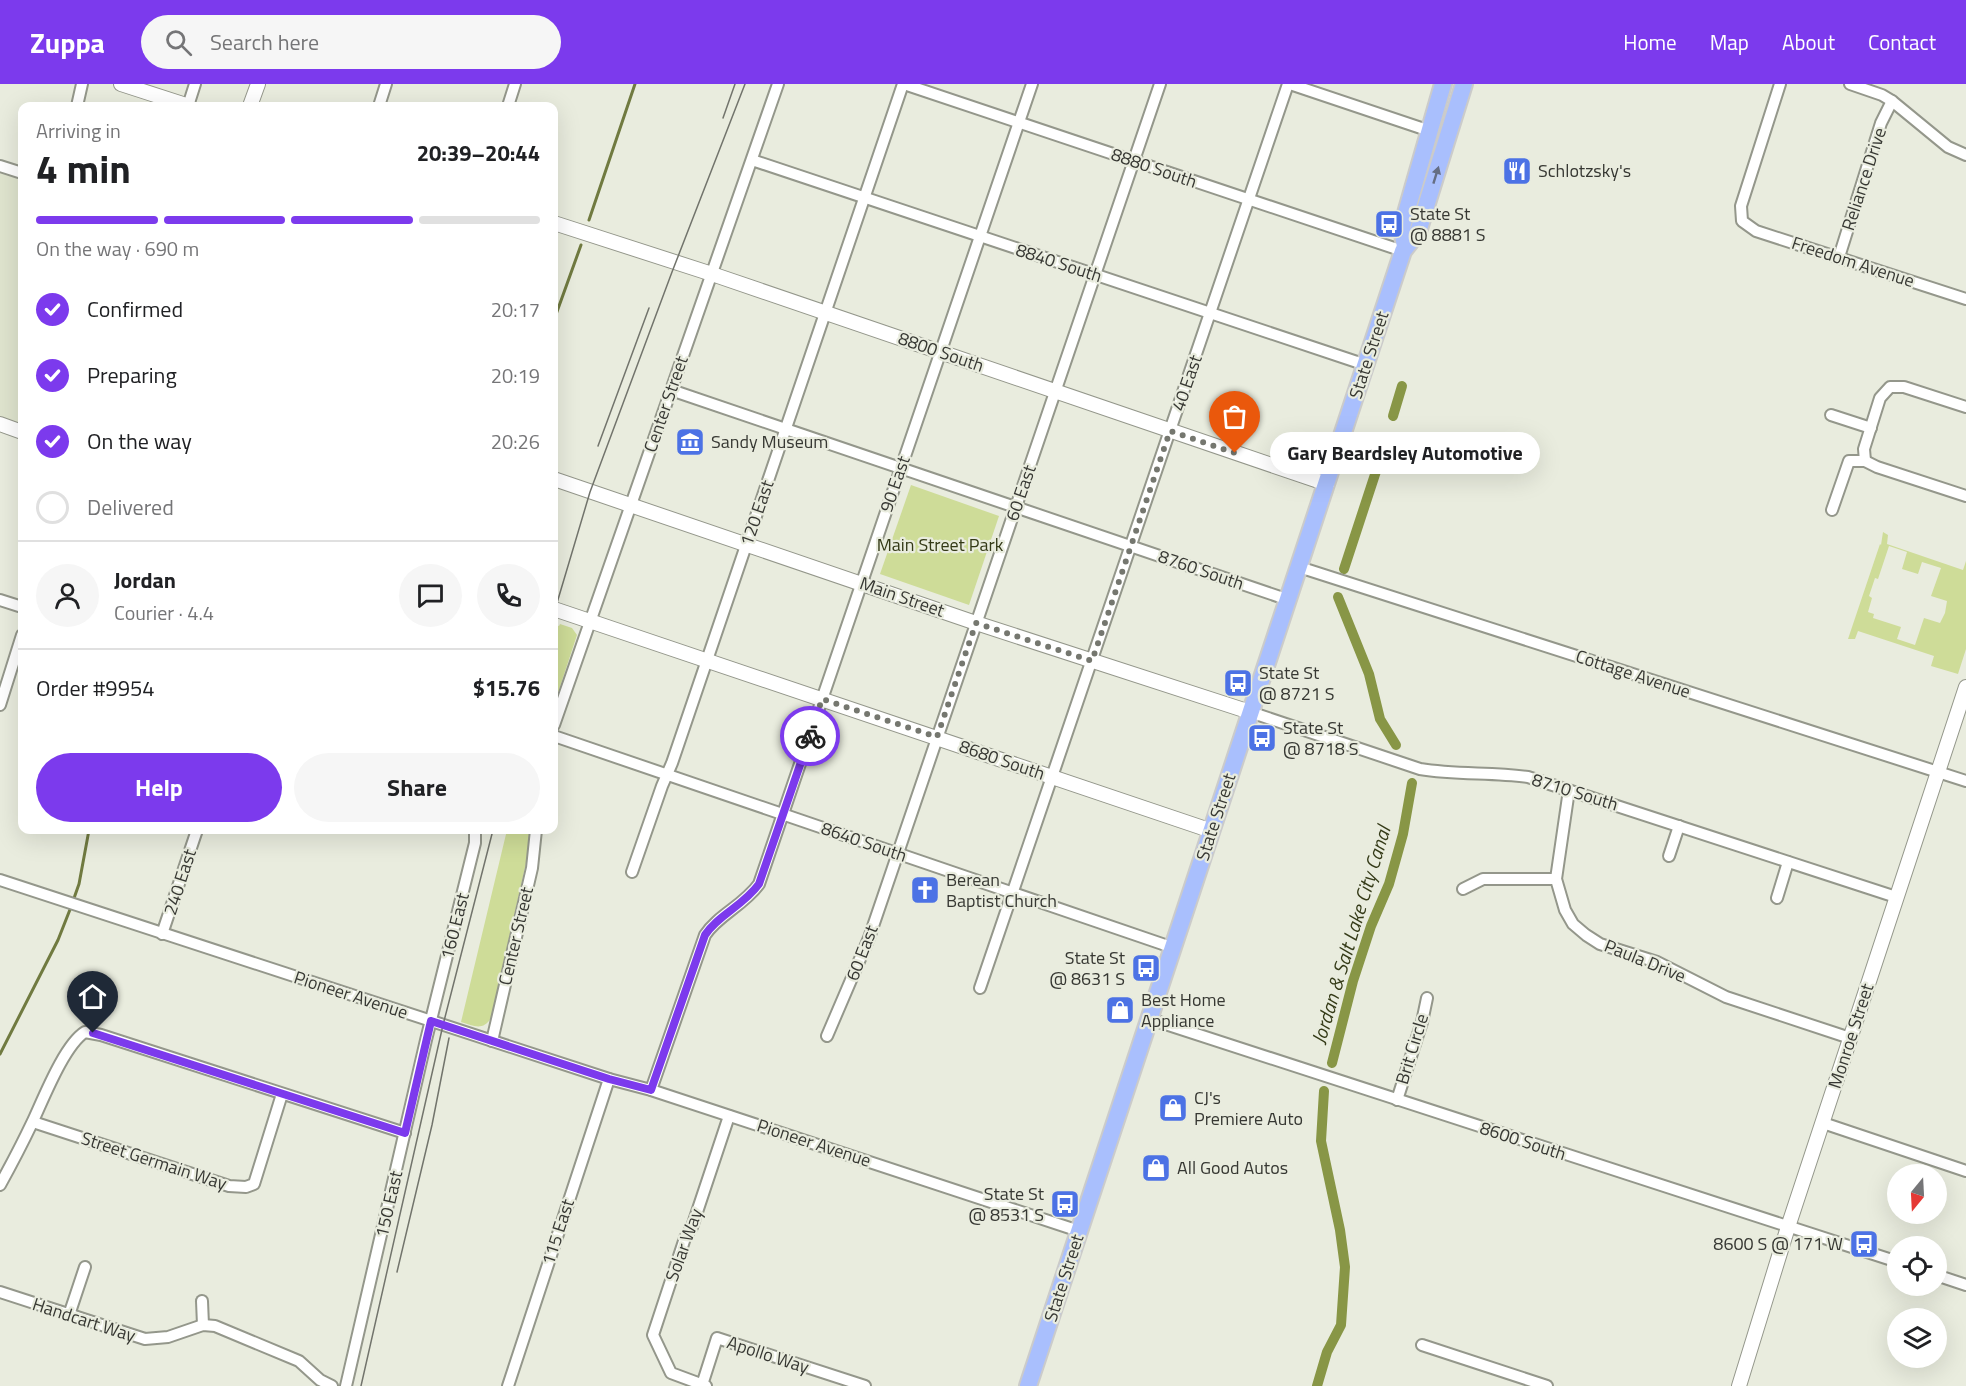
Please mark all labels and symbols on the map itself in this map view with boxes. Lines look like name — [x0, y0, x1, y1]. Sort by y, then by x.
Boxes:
street label: Reliance Drive — [1834, 124, 1893, 234]
street label: 8880 South — [1108, 140, 1201, 195]
restaurant icon: Schlotzsky's — [1501, 155, 1533, 187]
place label: Schlotzsky's — [1538, 157, 1631, 184]
one-way arrow — [1431, 166, 1441, 184]
place label: State St @ 8881 S — [1410, 200, 1486, 248]
bus stop icon: State St @ 8881 S — [1373, 208, 1405, 240]
street label: Freedom Avenue — [1788, 229, 1918, 294]
street label: 8840 South — [1013, 236, 1106, 289]
street label: State Street — [1342, 307, 1396, 402]
street label: 8800 South — [895, 324, 988, 379]
street label: 40 East — [1164, 350, 1209, 415]
street label: Center Street — [636, 351, 695, 456]
pin — [1209, 391, 1260, 453]
museum icon: Sandy Museum — [674, 426, 706, 458]
place label: Sandy Museum — [711, 428, 828, 455]
callout: Gary Beardsley Automotive — [1271, 432, 1541, 474]
street label: 90 East — [872, 451, 917, 516]
street label: 60 East — [998, 460, 1043, 525]
street label: 120 East — [733, 476, 781, 549]
park label: Main Street Park — [877, 531, 1004, 558]
street label: 8760 South — [1155, 542, 1248, 597]
street label: Main Street — [856, 569, 949, 624]
street label: Cottage Avenue — [1572, 642, 1694, 705]
place label: State St @ 8721 S — [1259, 659, 1335, 707]
bus stop icon: State St @ 8721 S — [1222, 667, 1254, 699]
courier — [780, 706, 840, 766]
place label: State St @ 8718 S — [1283, 714, 1359, 762]
bus stop icon: State St @ 8718 S — [1246, 722, 1278, 754]
street label: 8680 South — [956, 732, 1049, 787]
street label: 8710 South — [1529, 766, 1622, 817]
street label: State Street — [1189, 769, 1243, 864]
street label: 8640 South — [818, 814, 911, 869]
water label: Jordan & Salt Lake City Canal — [1303, 819, 1399, 1048]
street label: 240 East — [156, 845, 203, 918]
place label: Berean Baptist Church — [946, 866, 1057, 914]
church icon: Berean Baptist Church — [909, 874, 941, 906]
street label: Center Street — [491, 883, 540, 988]
street label: 160 East — [433, 889, 476, 962]
street label: 60 East — [839, 920, 885, 985]
street label: Paula Drive — [1600, 932, 1690, 989]
place label: State St @ 8631 S — [1049, 944, 1126, 992]
bus stop icon: State St @ 8631 S — [1130, 952, 1162, 984]
street label: Pioneer Avenue — [291, 963, 412, 1026]
pin — [67, 971, 118, 1033]
street label: Monroe Street — [1821, 979, 1880, 1092]
place label: Best Home Appliance — [1141, 986, 1226, 1034]
shop icon: Best Home Appliance — [1104, 994, 1136, 1026]
street label: Brit Circle — [1388, 1010, 1435, 1087]
place label: CJ's Premiere Auto — [1194, 1084, 1303, 1132]
shop icon: CJ's Premiere Auto — [1157, 1092, 1189, 1124]
street label: Pioneer Avenue — [754, 1111, 875, 1174]
street label: 8600 South — [1477, 1114, 1570, 1167]
street label: Street Germain Way — [78, 1124, 231, 1197]
shop icon: All Good Autos — [1140, 1152, 1172, 1184]
place label: All Good Autos — [1177, 1154, 1288, 1181]
north arrow — [1887, 1164, 1947, 1224]
street label: 150 East — [368, 1167, 409, 1240]
place label: State St @ 8531 S — [968, 1180, 1045, 1228]
bus stop icon: State St @ 8531 S — [1049, 1188, 1081, 1220]
street label: 115 East — [534, 1195, 581, 1268]
street label: Solar Way — [658, 1204, 709, 1285]
bus stop icon: 8600 S @ 171 W — [1848, 1228, 1880, 1260]
street label: State Street — [1037, 1230, 1091, 1325]
place label: 8600 S @ 171 W — [1713, 1230, 1843, 1257]
street label: Handcart Way — [29, 1290, 140, 1349]
street label: Apollo Way — [724, 1329, 813, 1381]

